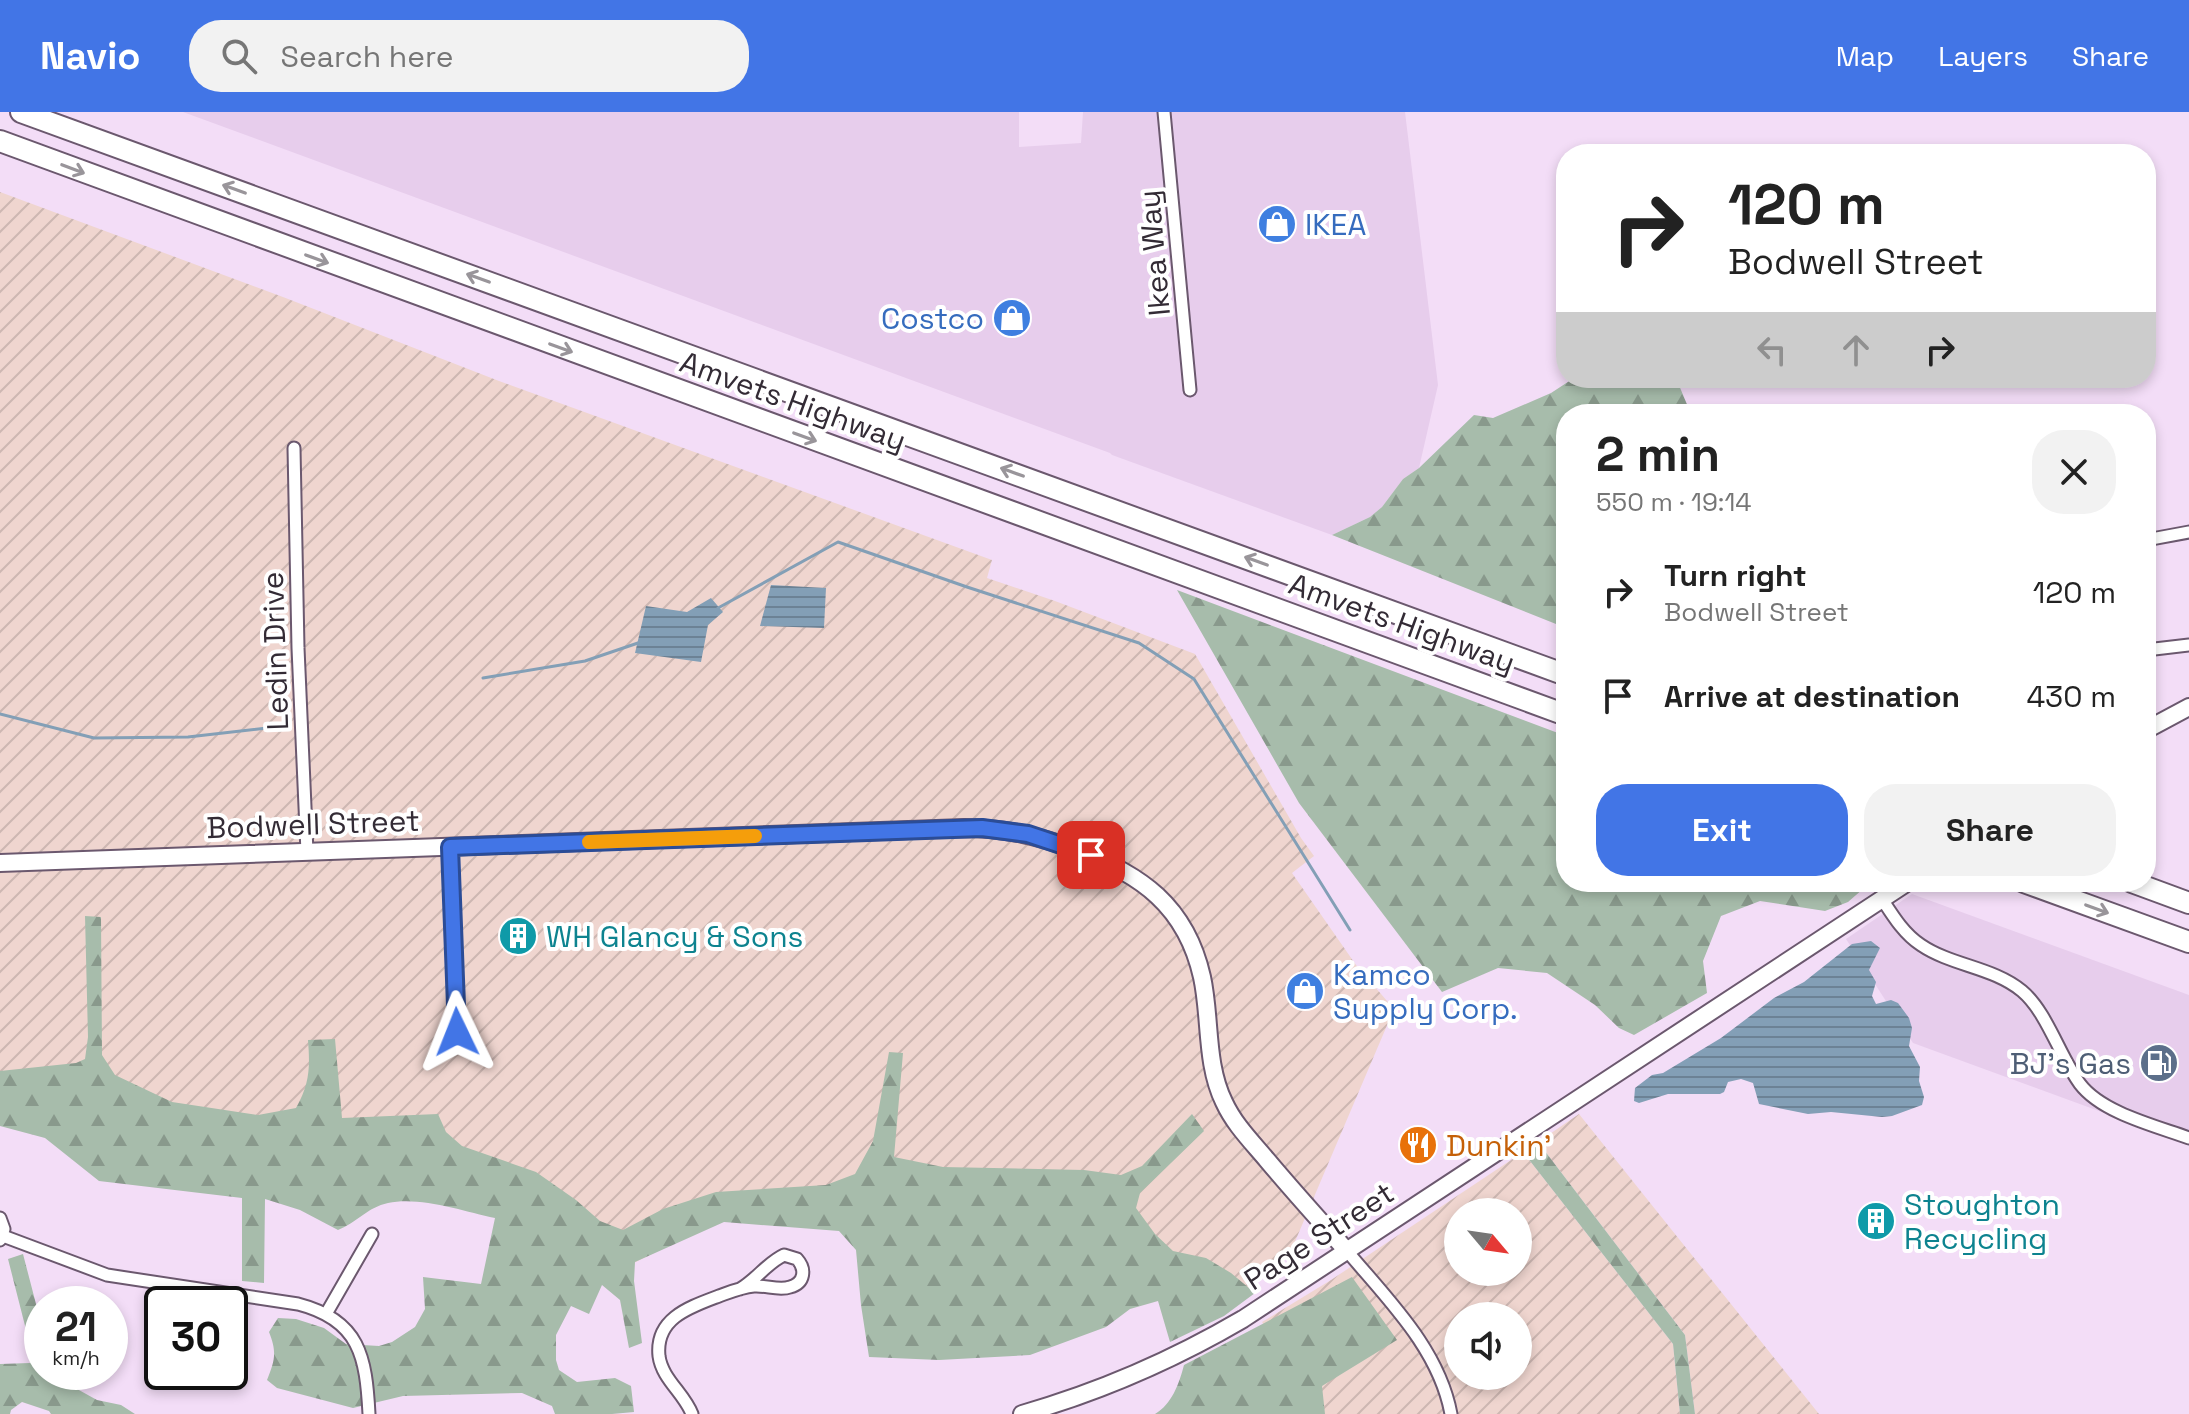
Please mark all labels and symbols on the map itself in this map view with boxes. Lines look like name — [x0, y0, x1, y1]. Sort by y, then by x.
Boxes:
one-way arrow — [60, 163, 85, 177]
one-way arrow — [221, 181, 246, 196]
street label: Ikea Way — [1129, 188, 1179, 318]
shop icon: IKEA — [1256, 203, 1298, 245]
place label: IKEA — [1305, 205, 1367, 244]
one-way arrow — [304, 253, 329, 267]
one-way arrow — [466, 270, 491, 285]
shop icon: Costco — [991, 297, 1033, 339]
place label: Costco — [881, 299, 984, 338]
one-way arrow — [548, 342, 573, 356]
street label: Amvets Highway — [675, 342, 911, 460]
one-way arrow — [793, 431, 817, 445]
one-way arrow — [1000, 464, 1025, 479]
one-way arrow — [1244, 553, 1269, 568]
street label: Amvets Highway — [1284, 564, 1520, 682]
street label: Ledin Drive — [253, 571, 297, 731]
street label: Bodwell Street — [206, 801, 420, 847]
pin — [1057, 821, 1125, 889]
one-way arrow — [2084, 903, 2109, 917]
building icon: WH Glancy & Sons — [497, 915, 539, 957]
place label: WH Glancy & Sons — [546, 917, 803, 956]
place label: Kamco Supply Corp. — [1333, 955, 1518, 1028]
shop icon: Kamco Supply Corp. — [1284, 970, 1326, 1012]
position arrow — [415, 990, 499, 1074]
fuel station icon: BJ's Gas — [2138, 1042, 2180, 1084]
place label: BJ's Gas — [2010, 1044, 2131, 1083]
restaurant icon: Dunkin' — [1397, 1124, 1439, 1166]
place label: Dunkin' — [1446, 1126, 1551, 1165]
street label: Page Street — [1237, 1173, 1401, 1299]
place label: Stoughton Recycling — [1904, 1185, 2060, 1258]
north arrow — [1444, 1198, 1532, 1286]
building icon: Stoughton Recycling — [1855, 1200, 1897, 1242]
speed limit sign: 30 — [144, 1286, 248, 1390]

